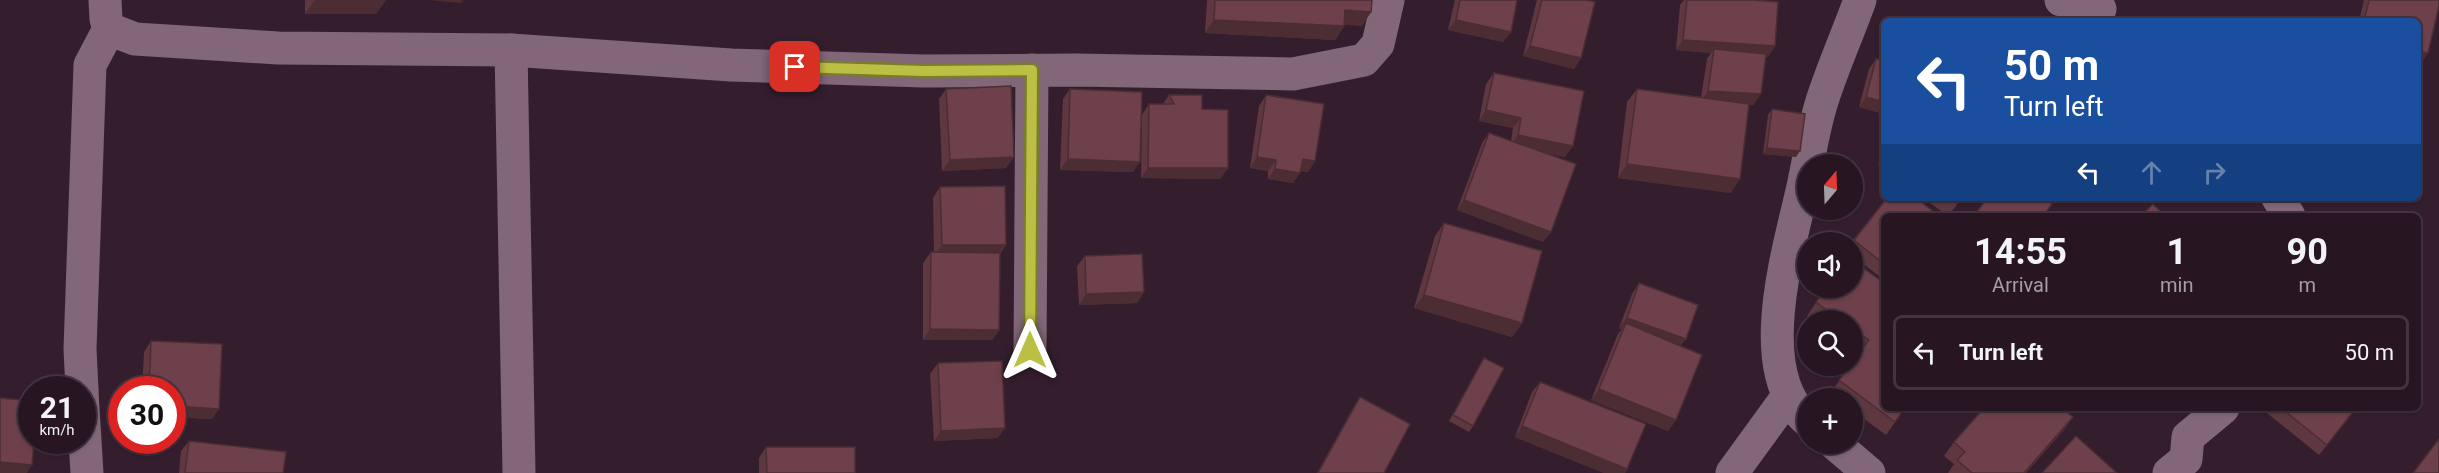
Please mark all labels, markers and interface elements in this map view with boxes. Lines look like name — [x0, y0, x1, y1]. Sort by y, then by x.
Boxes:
pin — [769, 41, 820, 92]
text: 50 m — [2004, 41, 2099, 90]
icon: left — [1905, 42, 1983, 120]
icon: arrive — [778, 50, 811, 83]
text: Turn left — [2004, 91, 2104, 123]
north arrow — [1797, 154, 1863, 220]
map controls — [1797, 154, 1863, 454]
icon: left — [2072, 156, 2105, 189]
icon: ahead — [2135, 156, 2168, 189]
icon: right — [2198, 156, 2231, 189]
text: 14:55 — [1974, 231, 2067, 273]
text: 1 — [2166, 231, 2187, 273]
text: 90 — [2287, 231, 2328, 273]
button: sound — [1797, 232, 1863, 298]
text: Arrival — [1992, 273, 2049, 297]
text: min — [2160, 273, 2193, 297]
text: m — [2298, 273, 2316, 297]
button: search — [1797, 310, 1863, 376]
position arrow — [998, 318, 1062, 382]
icon: left — [1908, 336, 1941, 369]
text: Turn left — [1959, 340, 2043, 365]
text: 50 m — [2345, 340, 2394, 365]
speed limit sign: 30 — [108, 376, 186, 454]
button: + — [1797, 388, 1863, 454]
text: 21 — [40, 390, 74, 425]
text: km/h — [39, 421, 75, 439]

